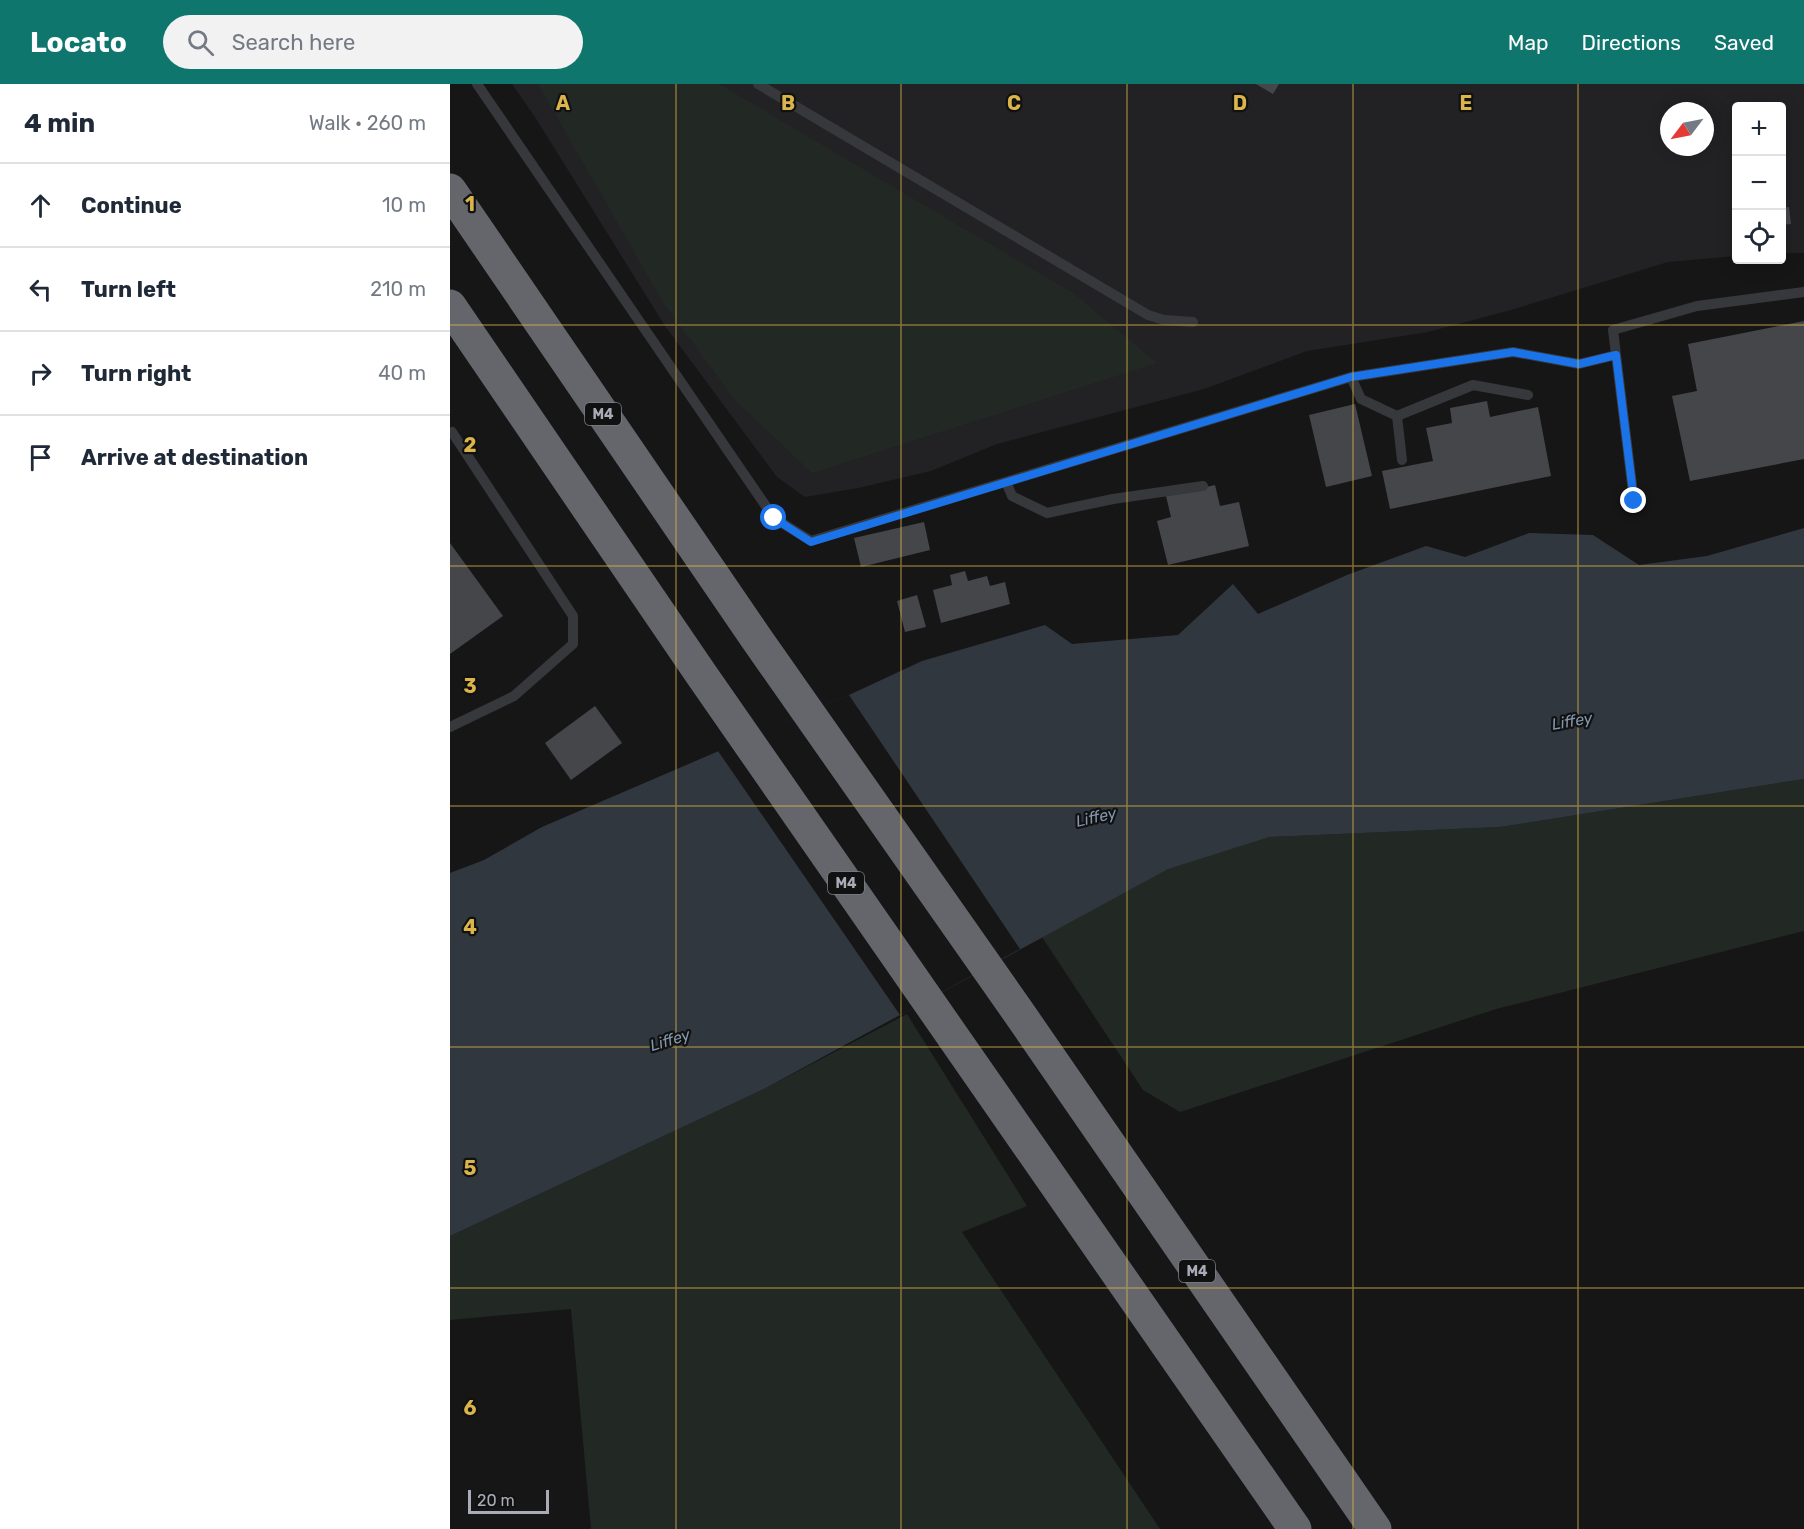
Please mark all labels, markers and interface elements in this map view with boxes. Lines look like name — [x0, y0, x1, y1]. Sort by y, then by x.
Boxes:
search box — [163, 15, 583, 69]
text: Locato — [30, 26, 127, 59]
icon: search — [184, 26, 217, 59]
text: Search here — [232, 29, 355, 56]
text: Map — [1508, 30, 1549, 55]
text: Directions — [1582, 30, 1681, 55]
text: Saved — [1714, 30, 1774, 55]
text: A — [556, 91, 571, 115]
text: B — [781, 91, 795, 115]
text: C — [1007, 91, 1021, 115]
text: D — [1233, 91, 1247, 115]
text: E — [1460, 91, 1472, 115]
north arrow — [1660, 102, 1714, 156]
map controls — [1732, 102, 1786, 264]
button: + — [1732, 102, 1786, 156]
text: 4 min — [24, 108, 95, 139]
text: Walk · 260 m — [309, 111, 426, 135]
button: − — [1732, 156, 1786, 210]
icon: ahead — [24, 189, 57, 222]
text: Continue — [81, 192, 182, 219]
text: 1 — [465, 192, 475, 216]
text: 10 m — [382, 193, 426, 217]
button: locate — [1732, 210, 1786, 264]
icon: left — [24, 273, 57, 306]
text: Turn left — [81, 276, 176, 303]
text: 210 m — [370, 277, 426, 301]
icon: right — [24, 357, 57, 390]
text: Turn right — [81, 360, 191, 387]
text: 40 m — [378, 361, 426, 385]
road number: M4 — [585, 403, 621, 425]
text: 2 — [464, 433, 477, 457]
icon: arrive — [24, 441, 57, 474]
text: Arrive at destination — [81, 444, 308, 471]
route end — [1620, 487, 1646, 513]
route start — [760, 504, 786, 530]
text: 3 — [463, 674, 477, 698]
water label: Liffey — [1550, 708, 1595, 734]
water label: Liffey — [1074, 803, 1119, 831]
road number: M4 — [828, 872, 864, 894]
text: 4 — [463, 915, 477, 939]
water label: Liffey — [648, 1025, 694, 1055]
text: 5 — [464, 1156, 477, 1180]
road number: M4 — [1179, 1260, 1215, 1282]
text: 6 — [463, 1396, 477, 1420]
scale bar — [468, 1487, 549, 1514]
text: 20 m — [477, 1491, 515, 1510]

